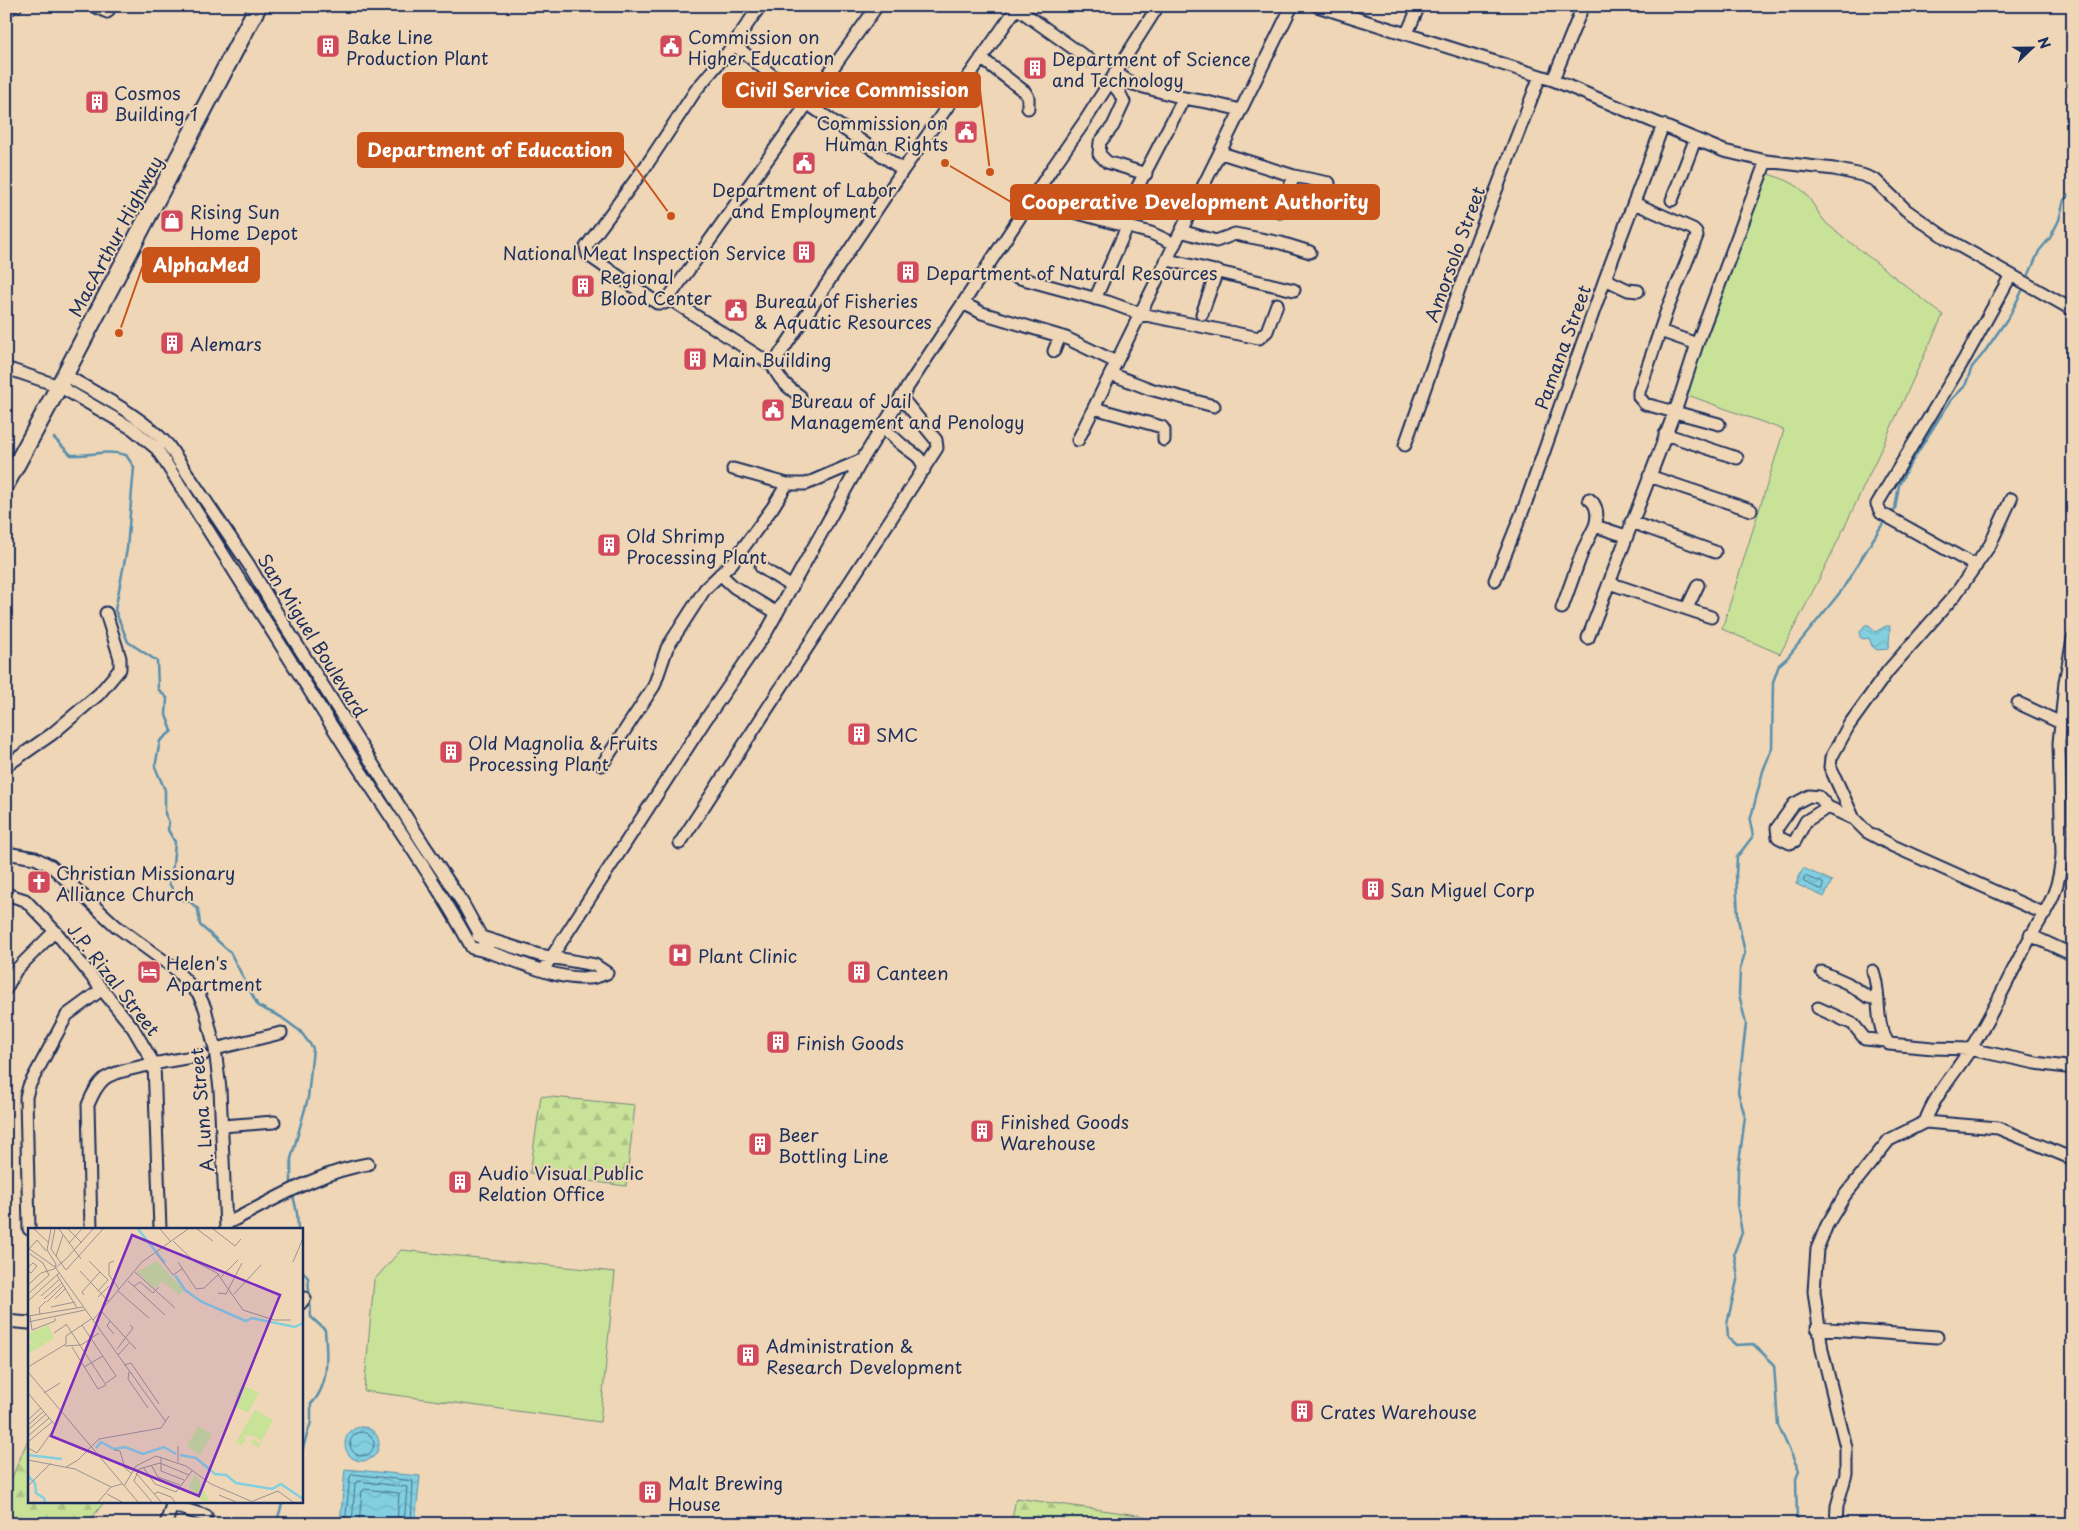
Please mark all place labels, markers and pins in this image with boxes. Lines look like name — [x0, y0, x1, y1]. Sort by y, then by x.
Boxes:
place label: Bake Line Production Plant — [346, 23, 488, 71]
place label: Commission on Higher Education — [688, 23, 834, 71]
building icon: Bake Line Production Plant — [315, 33, 341, 59]
public building icon: Commission on Higher Education — [658, 33, 684, 59]
place label: Department of Science and Technology — [1052, 45, 1251, 93]
building icon: Department of Science and Technology — [1022, 55, 1048, 81]
callout: Civil Service Commission — [723, 73, 980, 107]
place label: Cosmos Building 1 — [114, 79, 198, 127]
building icon: Cosmos Building 1 — [84, 89, 110, 115]
place label: Commission on Human Rights — [817, 109, 948, 157]
public building icon: Commission on Human Rights — [953, 119, 979, 145]
callout: Department of Education — [358, 133, 623, 167]
public building icon: Department of Labor and Employment — [791, 150, 817, 176]
place label: Department of Labor and Employment — [712, 176, 897, 224]
callout: Cooperative Development Authority — [1011, 185, 1379, 219]
place label: Rising Sun Home Depot — [190, 198, 298, 246]
shop icon: Rising Sun Home Depot — [159, 208, 185, 234]
place label: National Meat Inspection Service — [503, 239, 786, 266]
building icon: National Meat Inspection Service — [791, 239, 817, 265]
callout: AlphaMed — [143, 248, 259, 282]
building icon: Department of Natural Resources — [895, 259, 921, 285]
place label: Department of Natural Resources — [926, 259, 1217, 286]
place label: Regional Blood Center — [600, 263, 712, 311]
building icon: Regional Blood Center — [570, 273, 596, 299]
place label: Bureau of Fisheries & Aquatic Resources — [754, 287, 932, 335]
public building icon: Bureau of Fisheries & Aquatic Resources — [723, 297, 749, 323]
building icon: Alemars — [159, 330, 185, 356]
place label: Alemars — [190, 330, 262, 357]
building icon: Main Building — [682, 346, 708, 372]
place label: Main Building — [712, 346, 831, 373]
place label: Bureau of Jail Management and Penology — [790, 387, 1024, 435]
public building icon: Bureau of Jail Management and Penology — [760, 397, 786, 423]
place label: Old Shrimp Processing Plant — [626, 522, 767, 570]
building icon: Old Shrimp Processing Plant — [596, 532, 622, 558]
building icon: SMC — [846, 721, 872, 747]
place label: SMC — [876, 721, 918, 748]
place label: Old Magnolia & Fruits Processing Plant — [468, 729, 658, 777]
building icon: Old Magnolia & Fruits Processing Plant — [438, 739, 464, 765]
place label: Christian Missionary Alliance Church — [56, 859, 235, 907]
church icon: Christian Missionary Alliance Church — [26, 869, 52, 895]
building icon: San Miguel Corp — [1360, 876, 1386, 902]
place label: San Miguel Corp — [1390, 876, 1535, 903]
hospital icon: Plant Clinic — [667, 942, 693, 968]
place label: Plant Clinic — [698, 942, 797, 969]
place label: Helen's Apartment — [166, 949, 262, 997]
hotel icon: Helen's Apartment — [136, 959, 162, 985]
building icon: Canteen — [846, 959, 872, 985]
place label: Canteen — [876, 959, 948, 986]
building icon: Finish Goods — [765, 1029, 791, 1055]
place label: Finish Goods — [796, 1029, 904, 1056]
place label: Finished Goods Warehouse — [1000, 1108, 1129, 1156]
building icon: Finished Goods Warehouse — [969, 1118, 995, 1144]
place label: Beer Bottling Line — [778, 1121, 889, 1169]
building icon: Beer Bottling Line — [747, 1131, 773, 1157]
place label: Audio Visual Public Relation Office — [478, 1159, 644, 1207]
building icon: Audio Visual Public Relation Office — [447, 1169, 473, 1195]
place label: Administration & Research Development — [766, 1332, 962, 1380]
building icon: Administration & Research Development — [735, 1342, 761, 1368]
building icon: Crates Warehouse — [1289, 1398, 1315, 1424]
place label: Crates Warehouse — [1320, 1398, 1477, 1425]
place label: Malt Brewing House — [668, 1469, 783, 1517]
building icon: Malt Brewing House — [637, 1479, 663, 1505]

